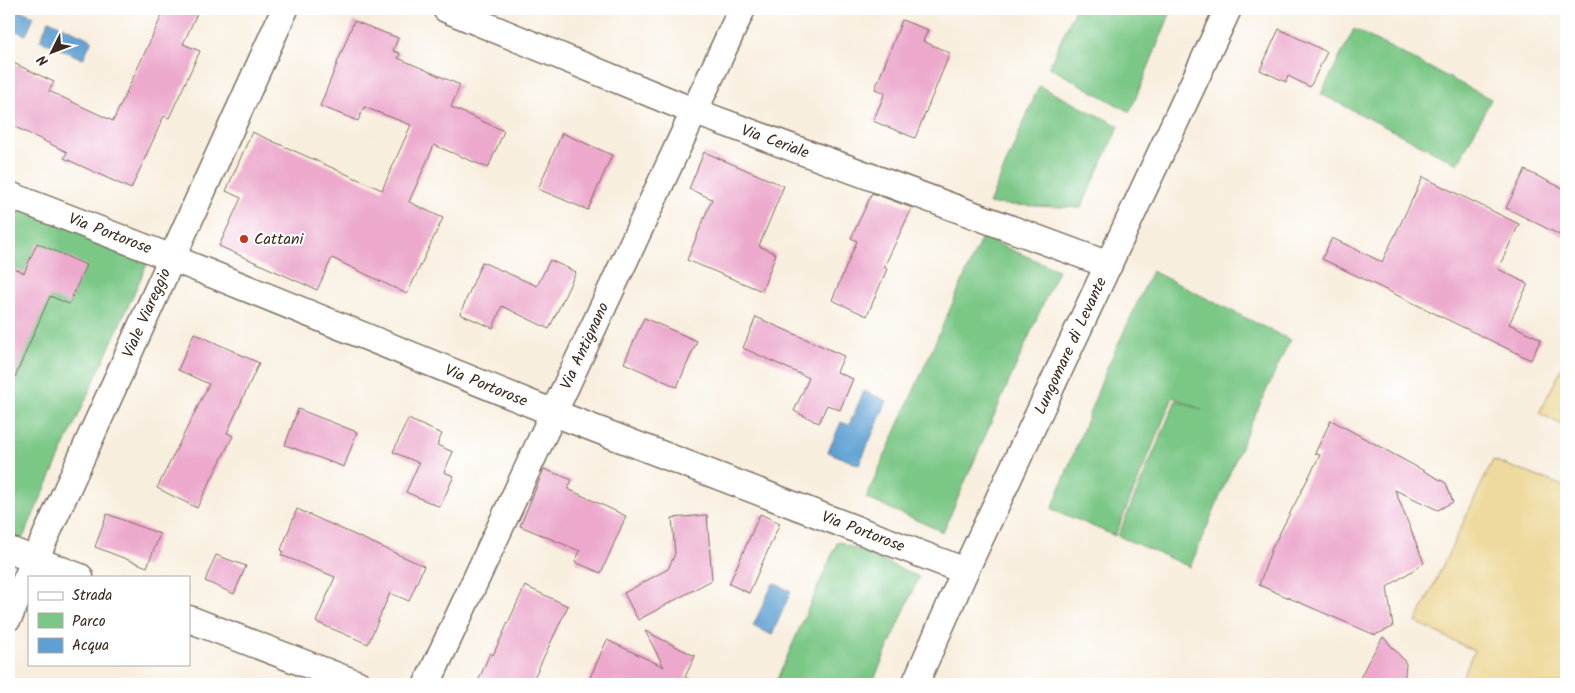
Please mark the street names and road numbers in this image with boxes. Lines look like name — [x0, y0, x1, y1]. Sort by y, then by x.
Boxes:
street label: Via Ceriale — [737, 118, 813, 166]
street label: Via Portorose — [65, 207, 155, 261]
street label: Viale Viareggio — [116, 264, 178, 362]
street label: Lungomare di Levante — [1028, 273, 1114, 419]
street label: Via Antignano — [554, 298, 616, 394]
street label: Via Portorose — [441, 358, 531, 414]
street label: Via Portorose — [818, 505, 908, 559]

